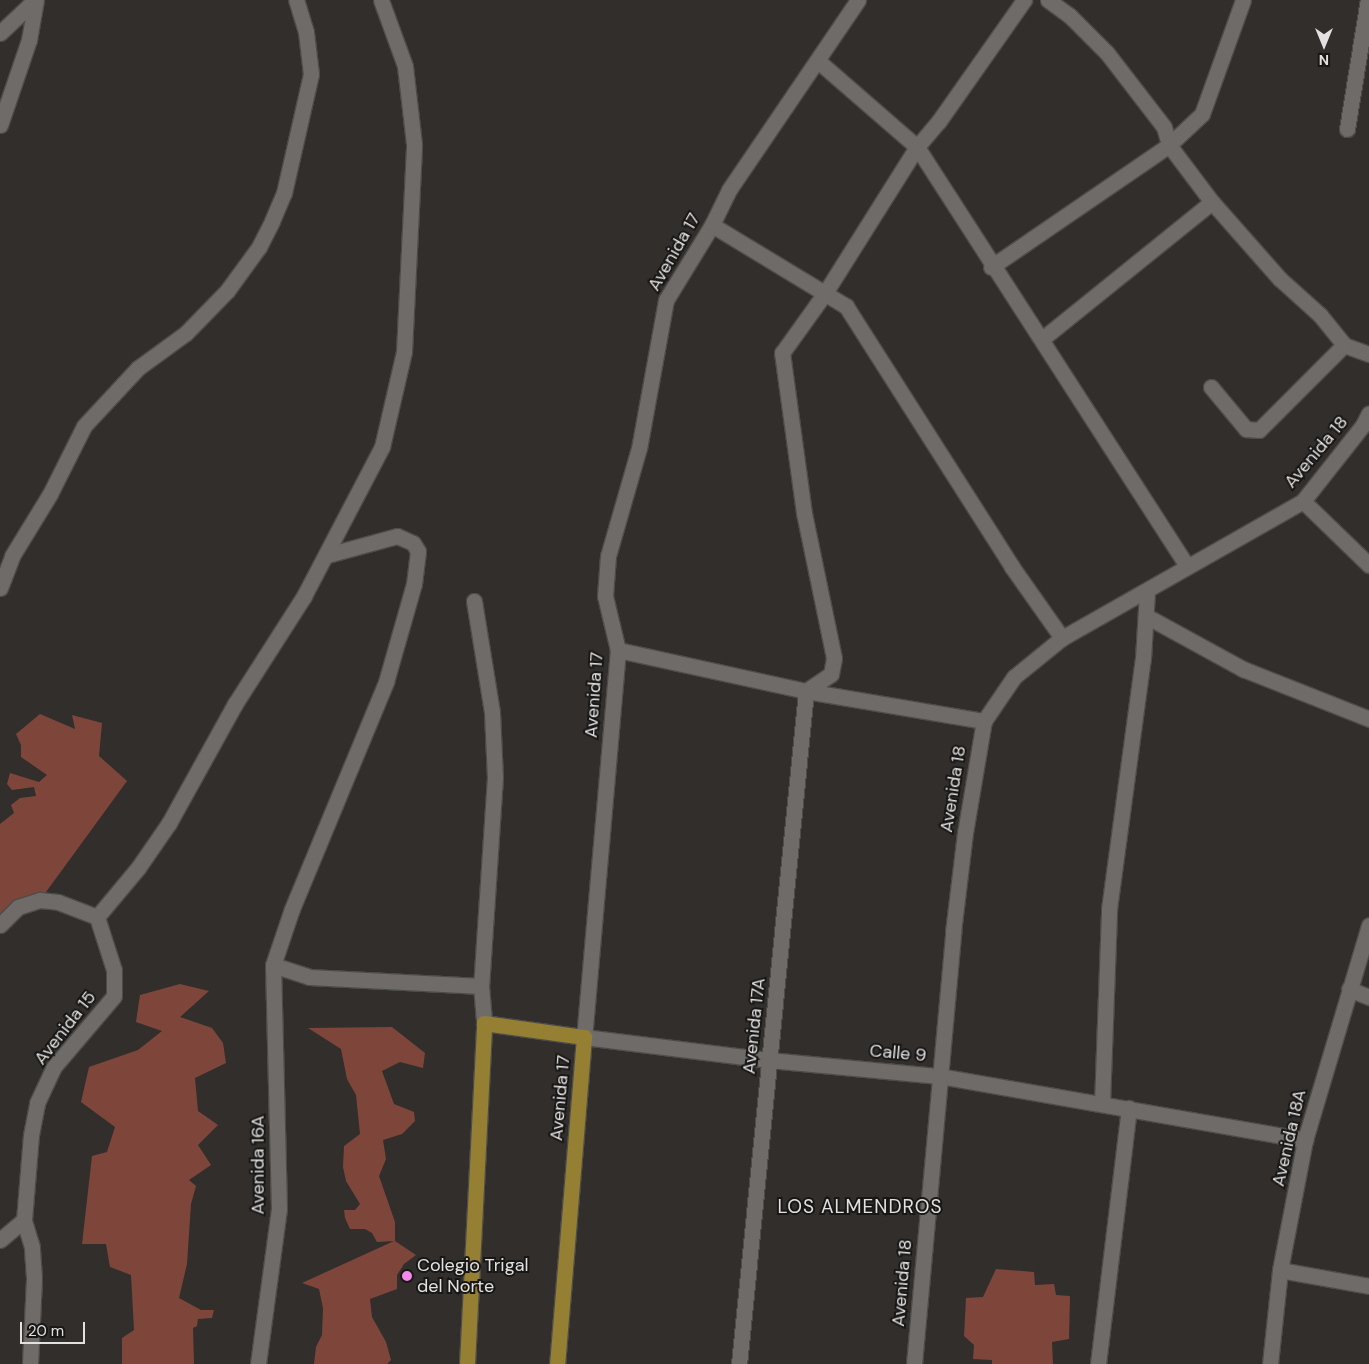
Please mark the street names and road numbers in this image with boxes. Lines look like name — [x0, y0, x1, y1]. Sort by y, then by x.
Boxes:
street label: Avenida 17 — [643, 209, 705, 295]
street label: Avenida 18 — [1280, 412, 1352, 492]
street label: Avenida 17 — [580, 651, 608, 739]
street label: Avenida 18 — [935, 744, 971, 834]
street label: Avenida 17A — [738, 977, 770, 1075]
street label: Avenida 15 — [30, 987, 100, 1069]
street label: Calle 9 — [869, 1040, 927, 1066]
street label: Avenida 17 — [545, 1054, 575, 1142]
street label: Avenida 18A — [1267, 1087, 1311, 1189]
street label: Avenida 16A — [247, 1116, 269, 1214]
street label: Avenida 18 — [887, 1239, 917, 1327]

